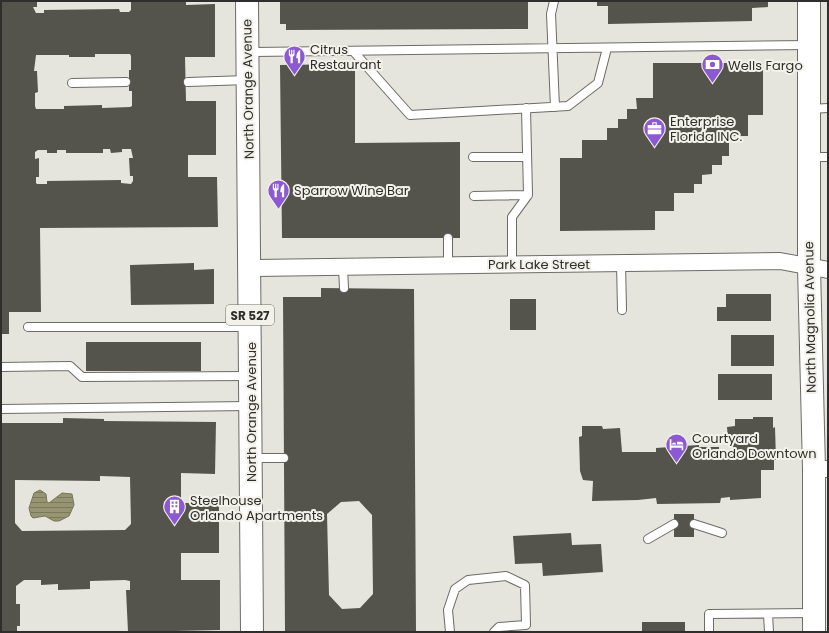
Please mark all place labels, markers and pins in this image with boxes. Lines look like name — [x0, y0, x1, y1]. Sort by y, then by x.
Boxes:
place label: Citrus Restaurant — [310, 40, 382, 74]
restaurant icon: Citrus Restaurant — [282, 43, 308, 76]
bank icon: Wells Fargo — [700, 52, 726, 85]
place label: Wells Fargo — [728, 56, 803, 75]
place label: Enterprise Florida INC. — [670, 112, 743, 146]
office icon: Enterprise Florida INC. — [642, 115, 668, 148]
restaurant icon: Sparrow Wine Bar — [266, 177, 292, 210]
place label: Sparrow Wine Bar — [294, 181, 409, 200]
place label: Courtyard Orlando Downtown — [692, 429, 816, 463]
hotel icon: Courtyard Orlando Downtown — [664, 432, 690, 465]
place label: Steelhouse Orlando Apartments — [190, 491, 323, 525]
building icon: Steelhouse Orlando Apartments — [161, 494, 187, 527]

